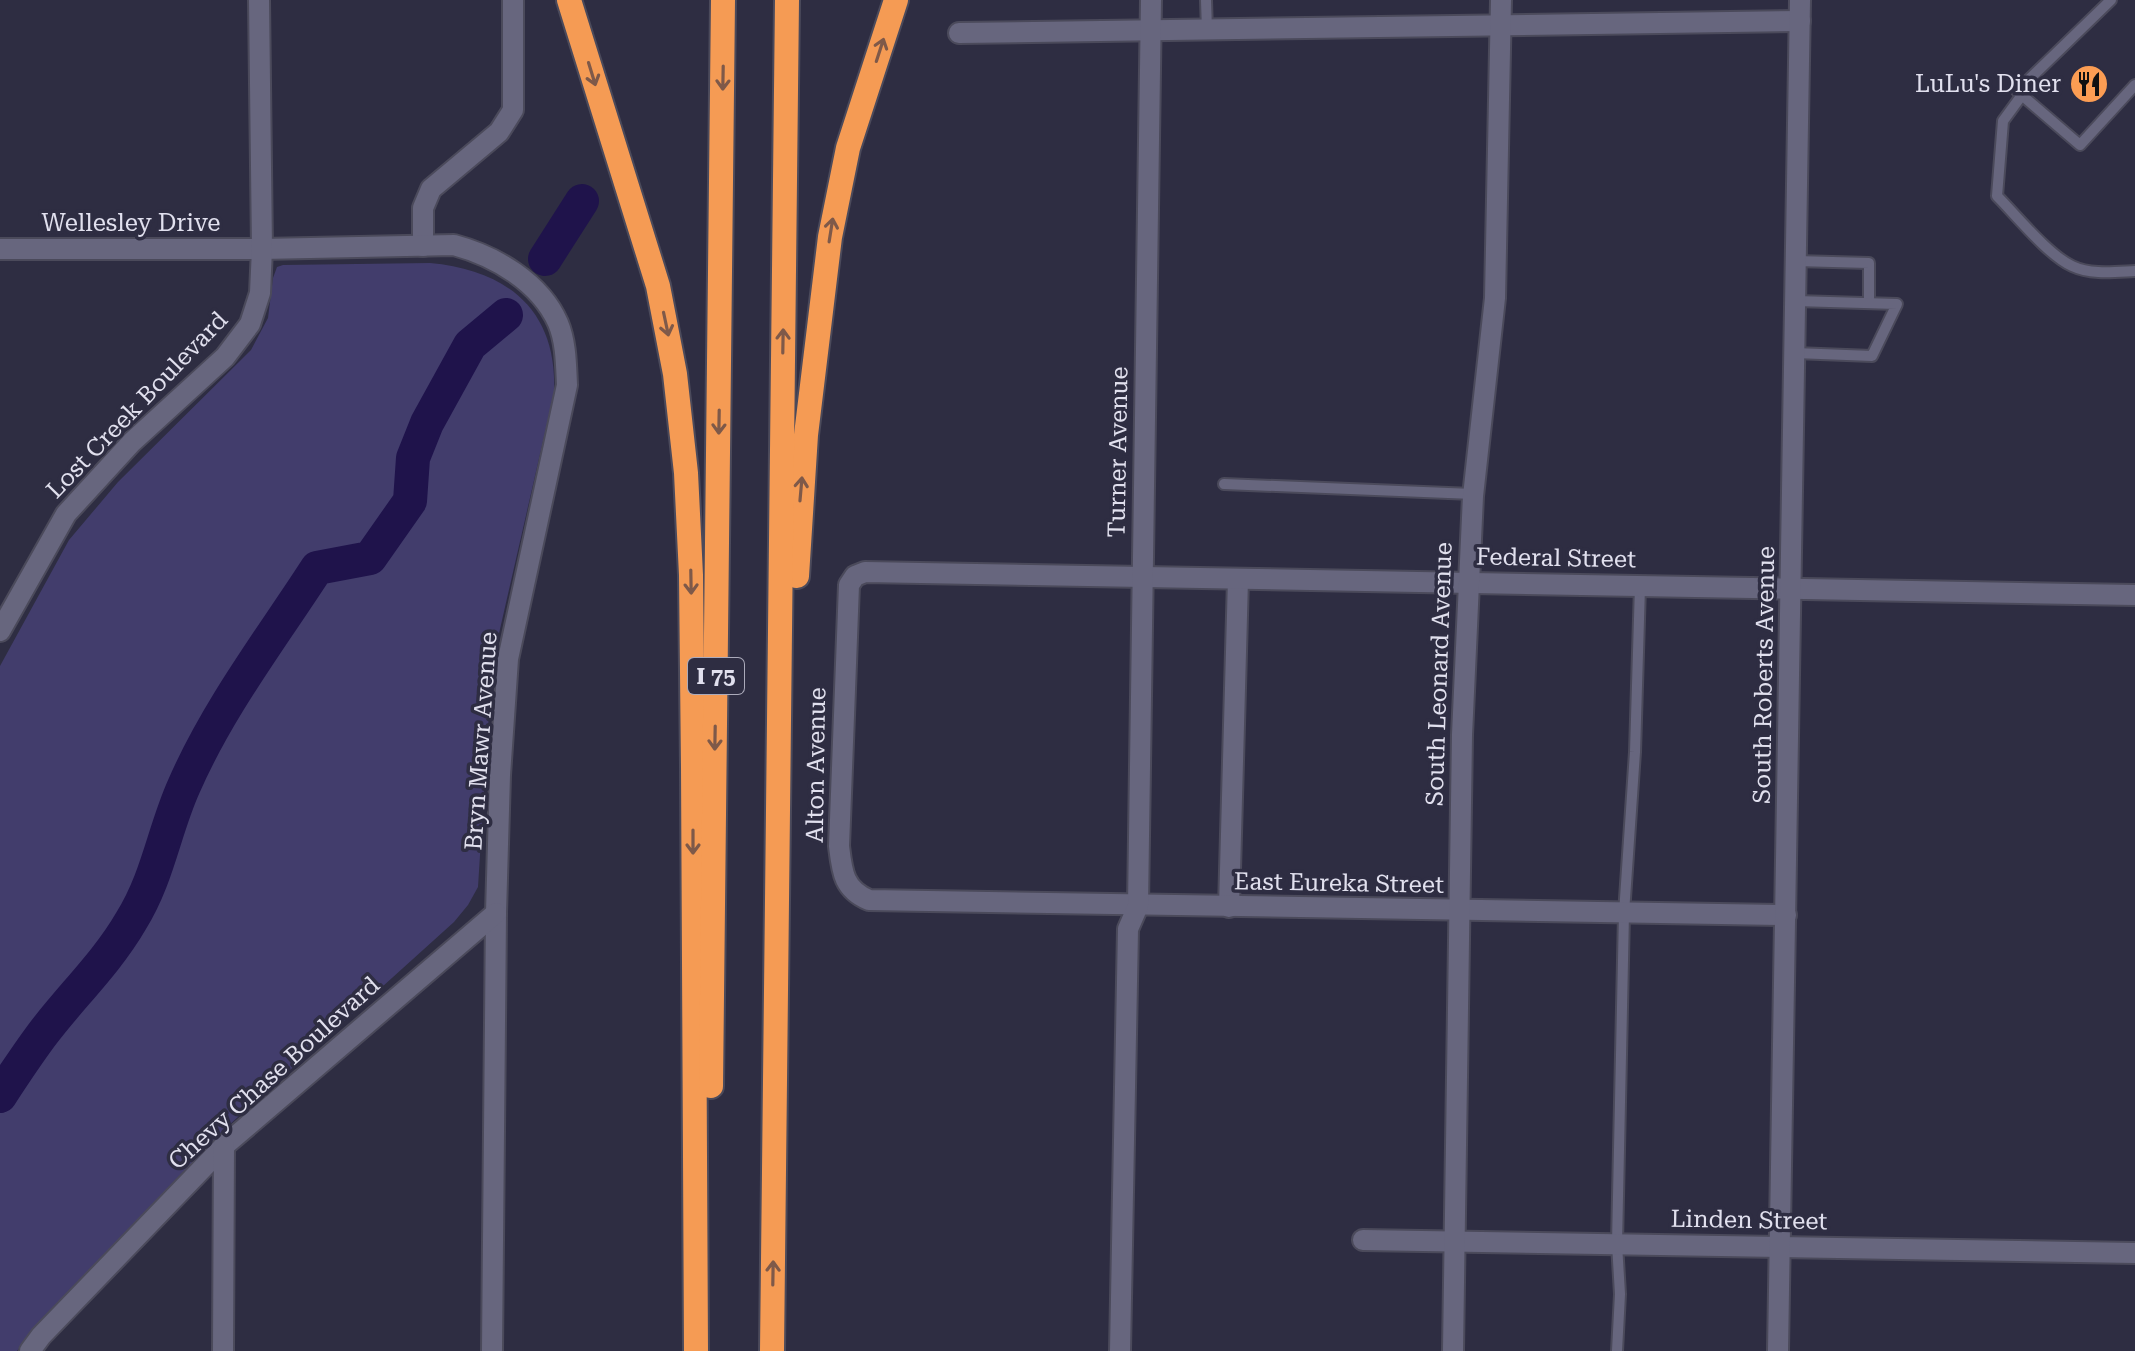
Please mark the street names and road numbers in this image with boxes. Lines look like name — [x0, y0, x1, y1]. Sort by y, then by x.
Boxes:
street label: Wellesley Drive — [42, 209, 220, 237]
street label: Lost Creek Boulevard — [41, 306, 233, 504]
street label: Turner Avenue — [1103, 366, 1133, 538]
street label: South Leonard Avenue — [1420, 542, 1458, 806]
street label: Federal Street — [1476, 543, 1636, 573]
street label: South Roberts Avenue — [1748, 546, 1780, 804]
street label: Bryn Mawr Avenue — [459, 631, 503, 851]
road number: I 75 — [688, 658, 744, 694]
street label: Alton Avenue — [801, 687, 831, 843]
street label: East Eureka Street — [1234, 867, 1444, 899]
street label: Chevy Chase Boulevard — [163, 971, 385, 1175]
street label: Linden Street — [1670, 1205, 1828, 1235]

